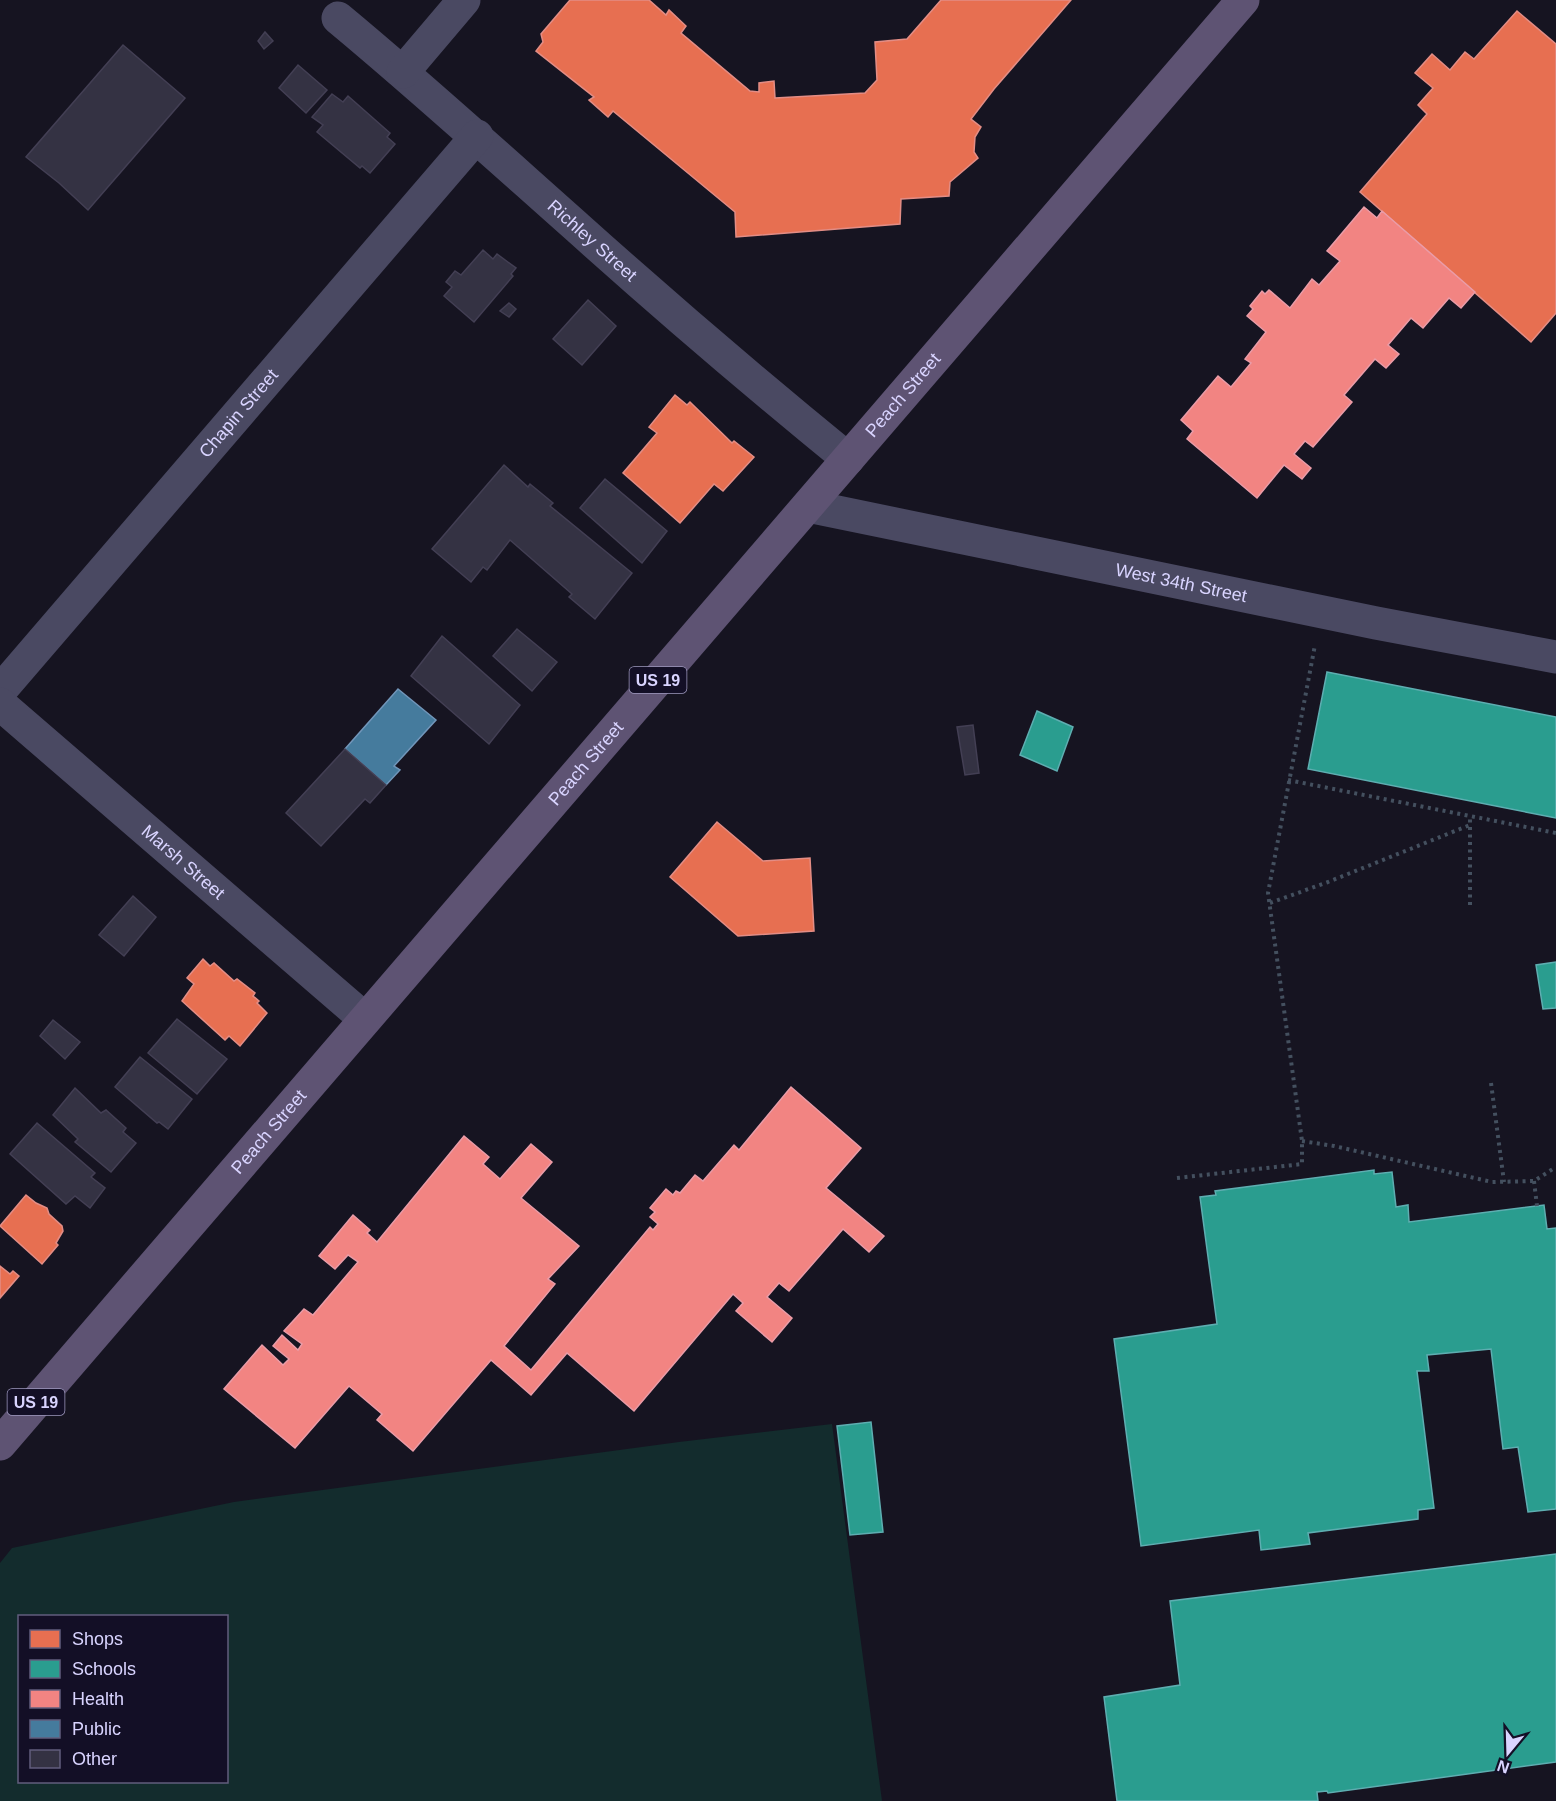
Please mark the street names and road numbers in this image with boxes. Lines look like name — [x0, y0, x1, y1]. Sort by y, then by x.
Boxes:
street label: Richley Street — [544, 196, 641, 285]
street label: Peach Street — [861, 349, 944, 441]
street label: Chapin Street — [195, 365, 282, 462]
street label: West 34th Street — [1114, 560, 1249, 606]
road number: US 19 — [630, 667, 686, 693]
street label: Peach Street — [544, 717, 627, 809]
street label: Marsh Street — [138, 821, 229, 903]
street label: Peach Street — [227, 1086, 310, 1178]
road number: US 19 — [8, 1389, 64, 1415]

